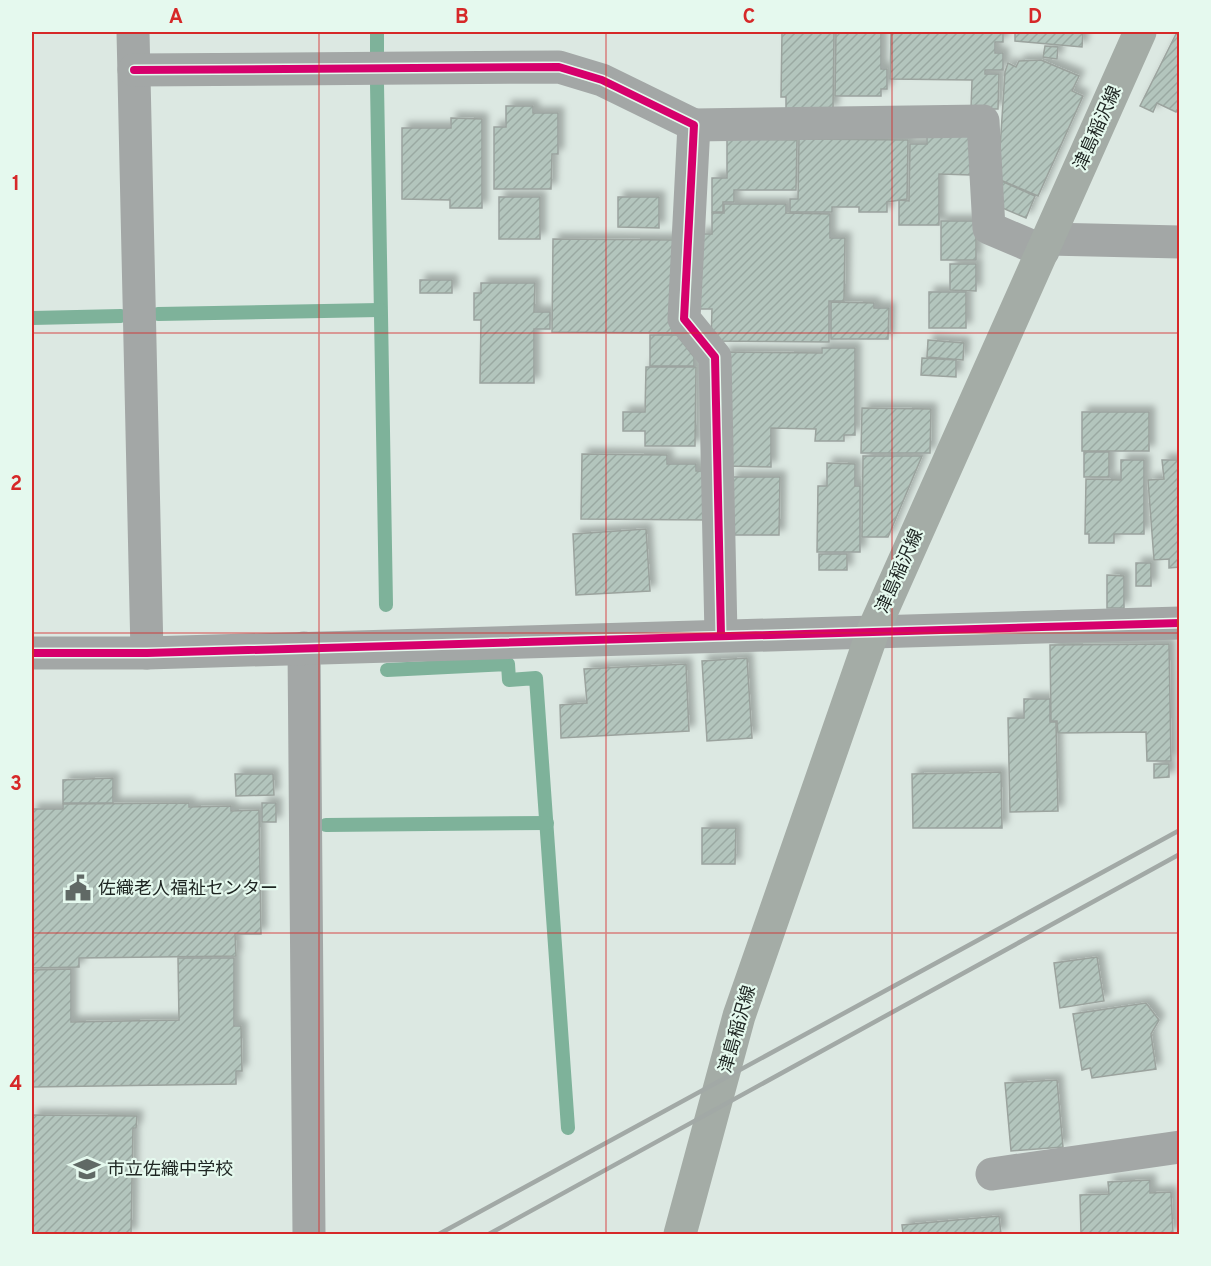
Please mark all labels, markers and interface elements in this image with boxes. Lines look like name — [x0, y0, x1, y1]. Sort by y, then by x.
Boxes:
text: A — [169, 5, 183, 31]
text: B — [455, 5, 469, 31]
text: C — [743, 5, 755, 31]
text: D — [1028, 5, 1042, 31]
street label: 津島稲沢線 — [1070, 83, 1127, 174]
text: 1 — [12, 172, 20, 198]
text: 2 — [10, 472, 22, 498]
street label: 津島稲沢線 — [872, 526, 929, 617]
text: 3 — [10, 772, 22, 798]
public building icon: 佐織老人福祉センター — [63, 873, 93, 903]
place label: 佐織老人福祉センター — [98, 878, 278, 901]
street label: 津島稲沢線 — [715, 983, 762, 1076]
text: 4 — [10, 1072, 22, 1098]
school or university icon: 市立佐織中学校 — [72, 1154, 102, 1184]
place label: 市立佐織中学校 — [107, 1159, 233, 1182]

